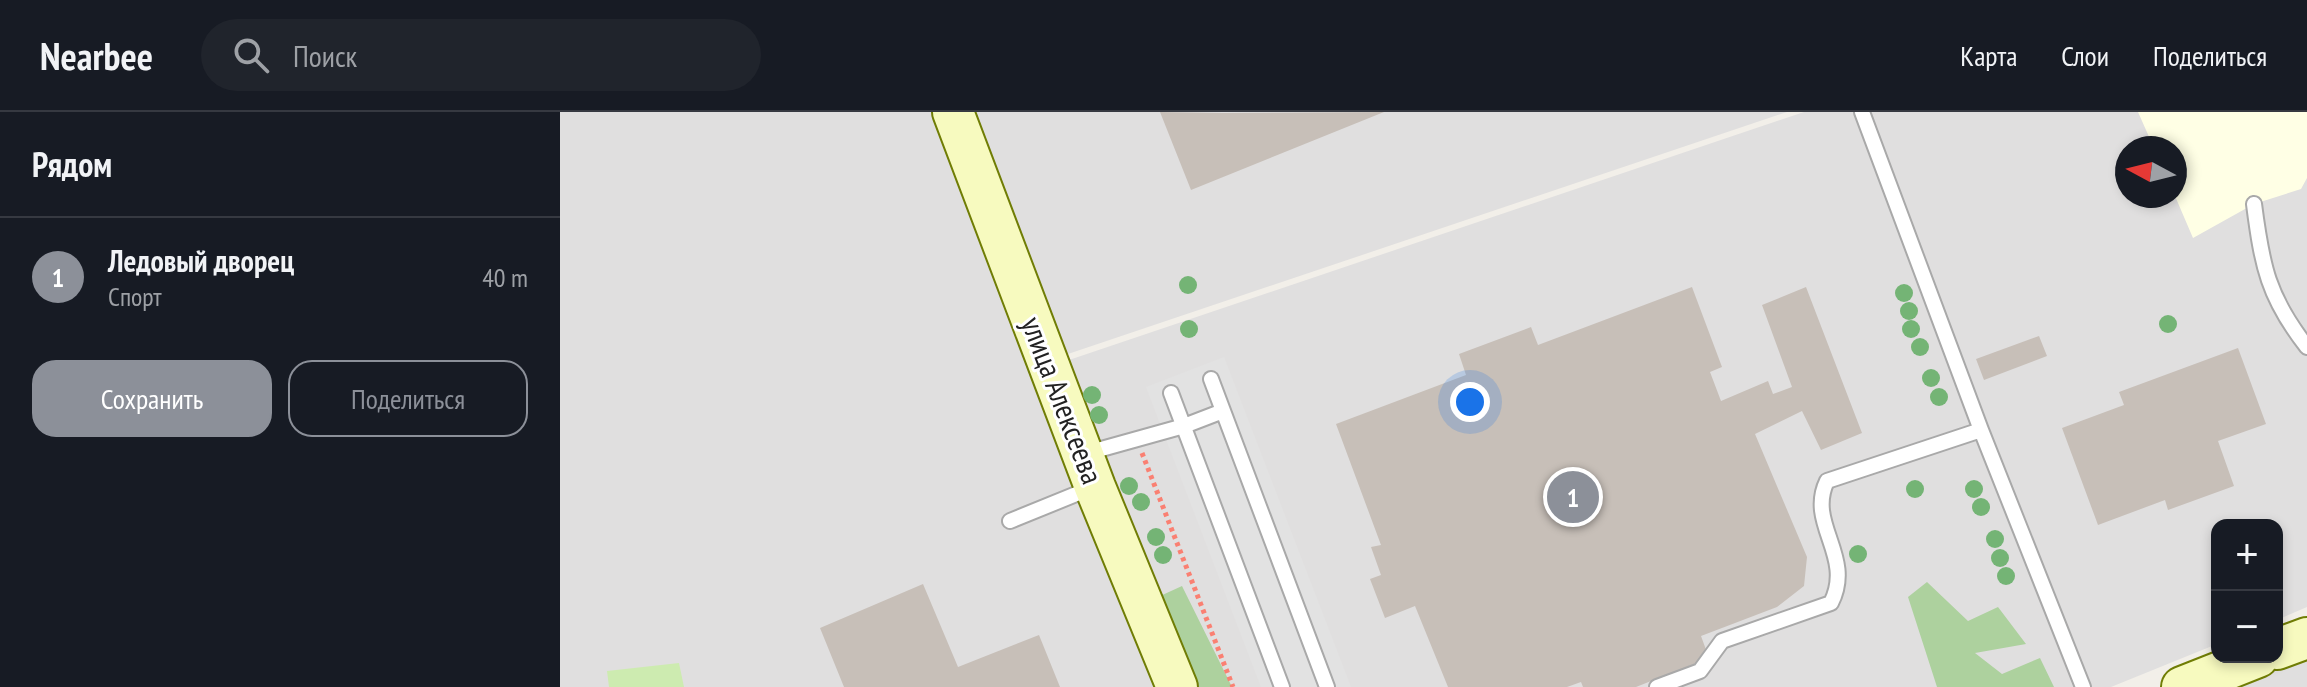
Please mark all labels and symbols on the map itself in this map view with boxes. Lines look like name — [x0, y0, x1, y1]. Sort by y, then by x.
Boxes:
north arrow — [2115, 136, 2187, 208]
street label: улица Алексеева — [1013, 311, 1113, 489]
your location — [1450, 382, 1490, 422]
pin: 1 — [1547, 467, 1599, 527]

